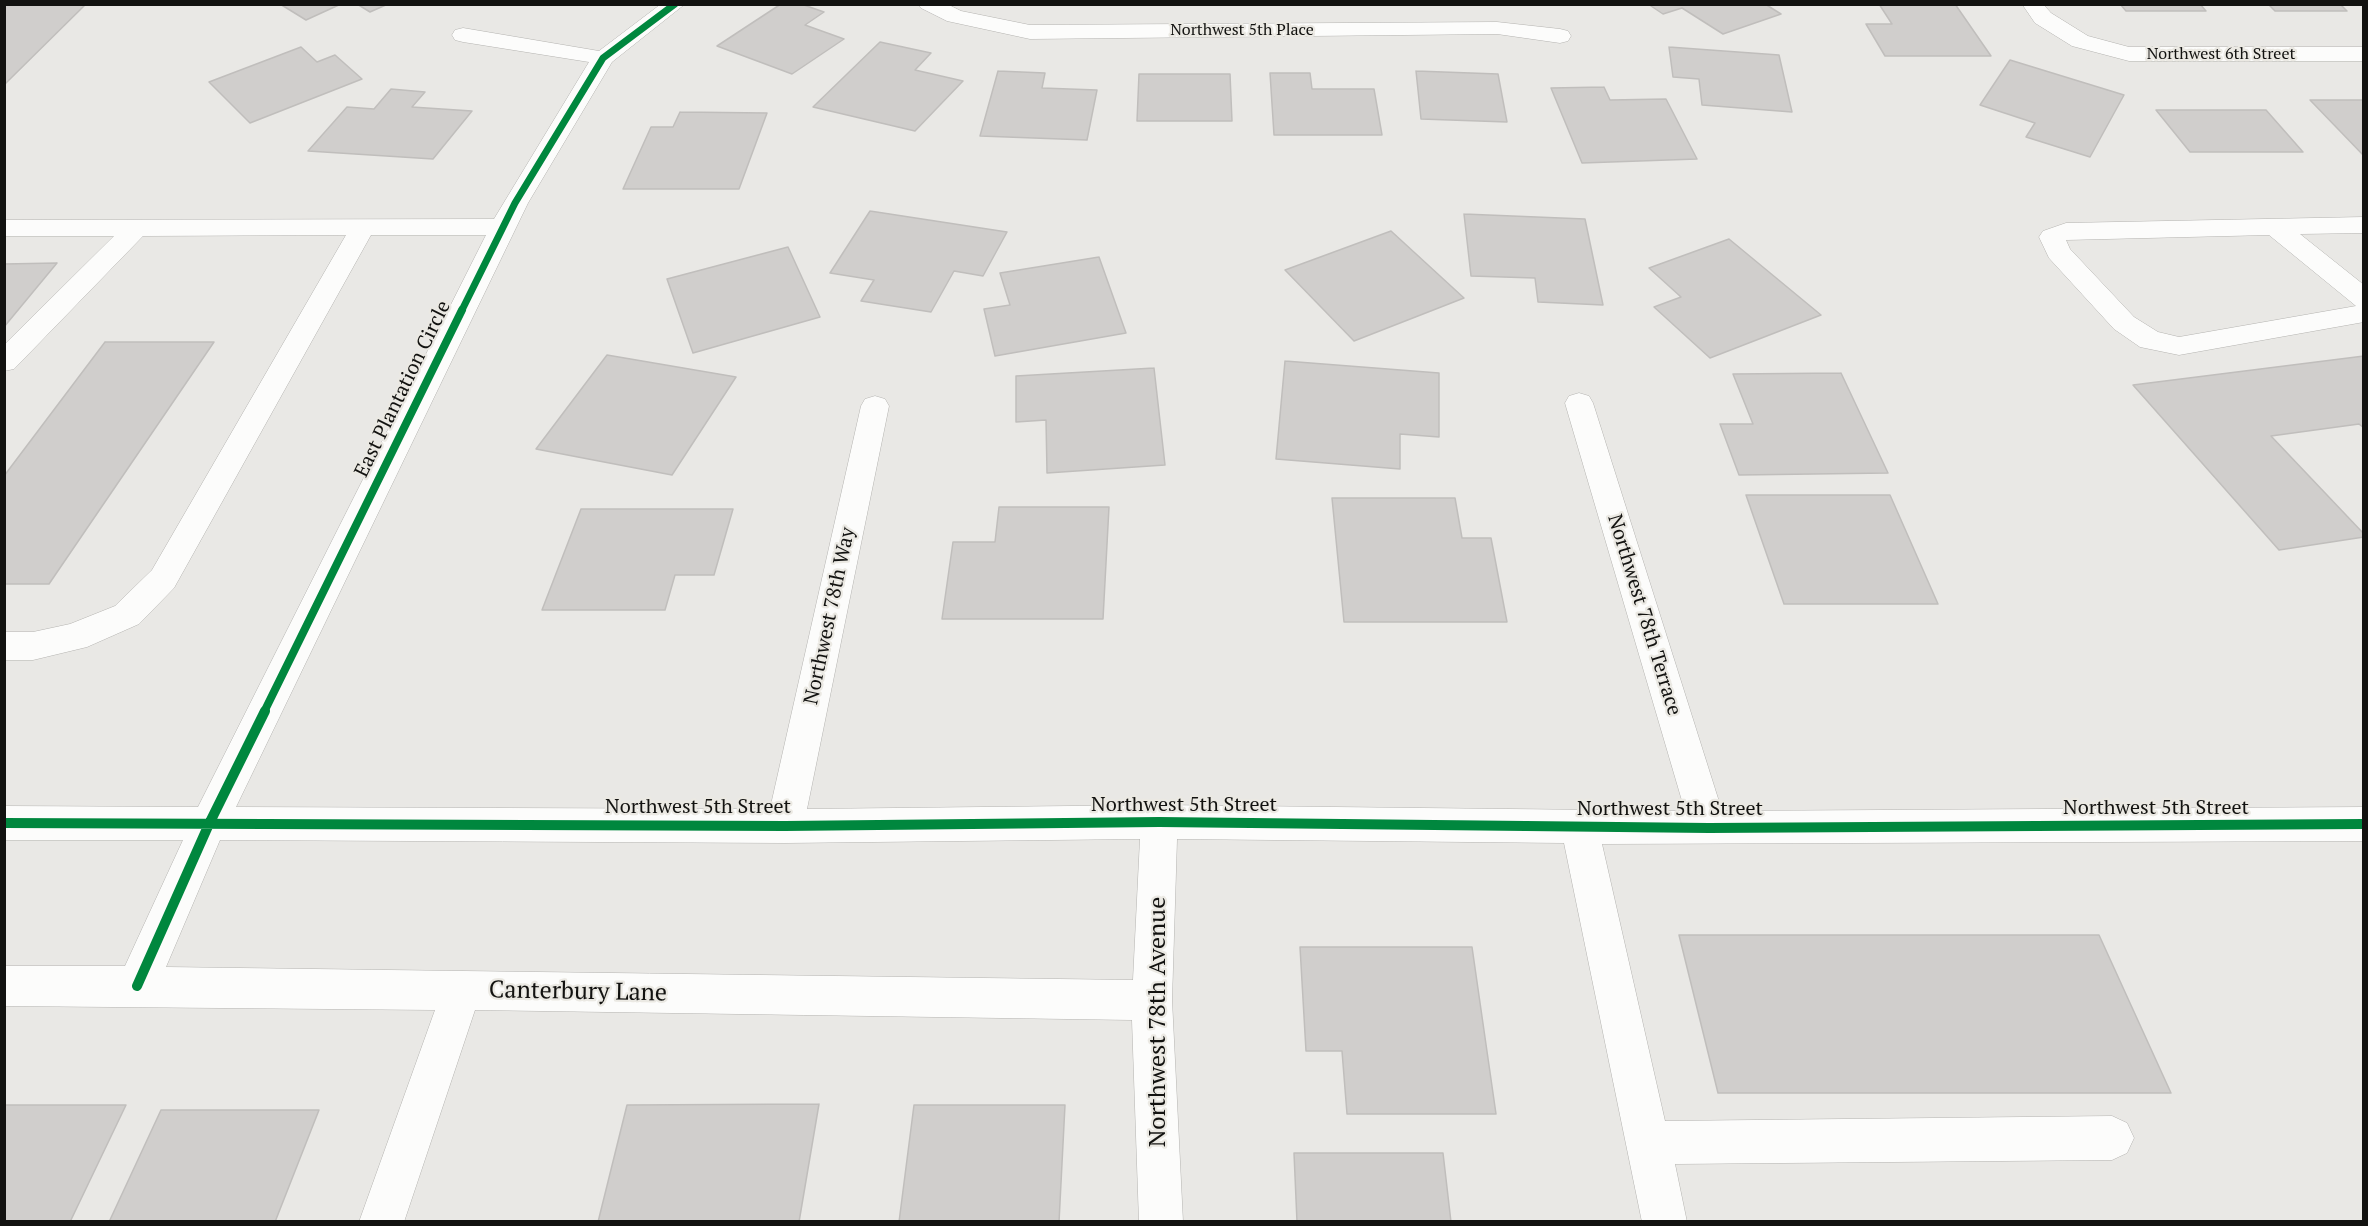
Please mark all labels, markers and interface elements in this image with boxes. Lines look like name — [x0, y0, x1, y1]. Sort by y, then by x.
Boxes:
street label: Northwest 5th Place — [1170, 20, 1314, 40]
street label: Northwest 6th Street — [2147, 44, 2295, 64]
street label: East Plantation Circle — [350, 297, 456, 481]
street label: Northwest 78th Terrace — [1602, 512, 1686, 718]
street label: Northwest 78th Way — [799, 525, 861, 707]
street label: Northwest 5th Street — [1091, 793, 1277, 817]
street label: Northwest 5th Street — [605, 795, 791, 819]
street label: Northwest 5th Street — [2063, 796, 2249, 820]
street label: Northwest 5th Street — [1577, 797, 1763, 821]
street label: Northwest 78th Avenue — [1144, 897, 1172, 1147]
street label: Canterbury Lane — [489, 976, 667, 1008]

